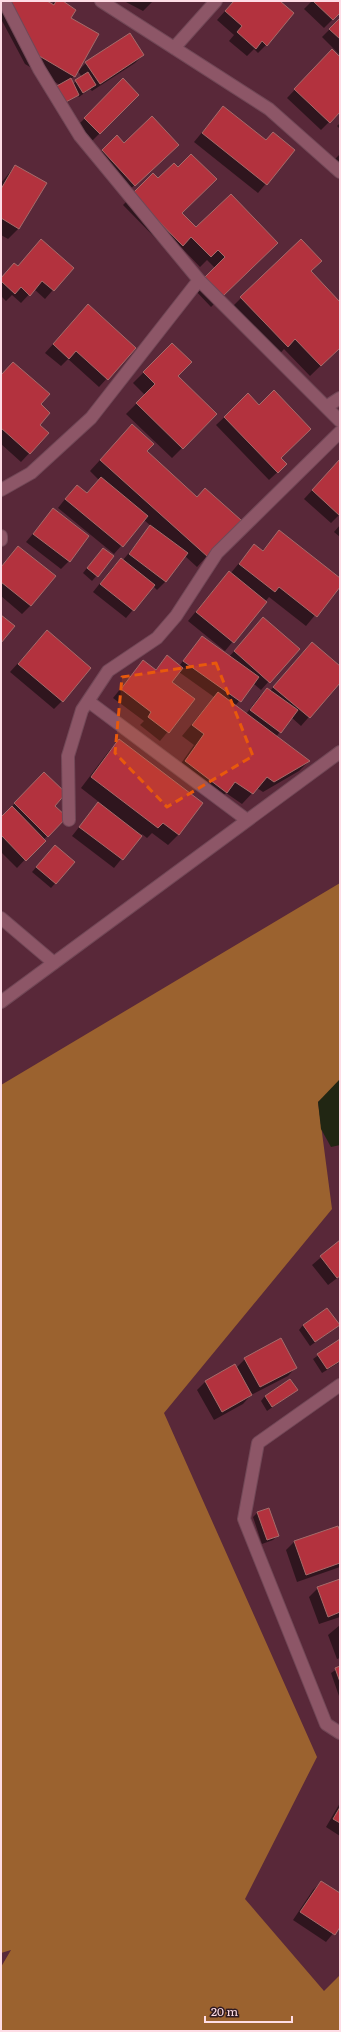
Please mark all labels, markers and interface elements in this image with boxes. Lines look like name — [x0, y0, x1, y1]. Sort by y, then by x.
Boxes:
scale bar — [205, 1998, 292, 2024]
text: 20 m — [211, 2002, 238, 2020]

